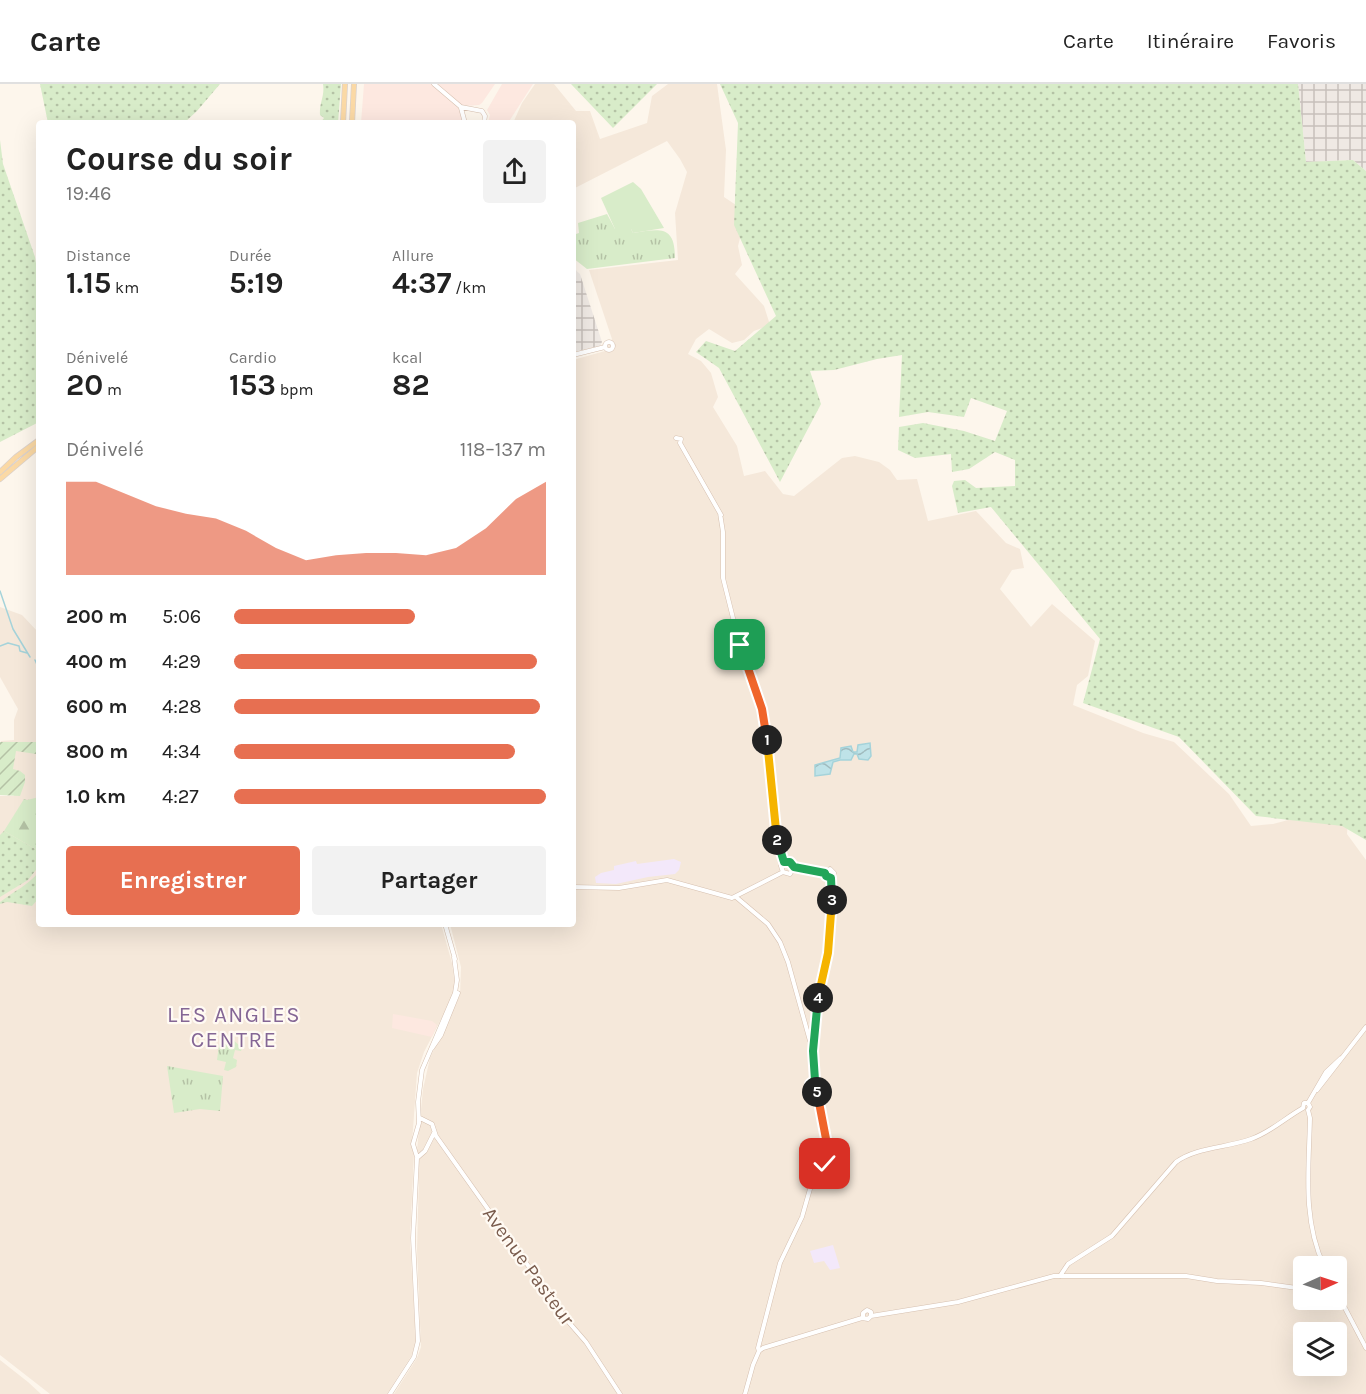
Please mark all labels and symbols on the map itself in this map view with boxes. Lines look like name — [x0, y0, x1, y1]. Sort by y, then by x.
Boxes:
pin — [714, 619, 765, 670]
pin: 1 — [752, 725, 782, 755]
pin: 2 — [762, 825, 792, 855]
pin: 3 — [817, 885, 847, 915]
pin: 4 — [803, 983, 833, 1013]
district label: LES ANGLES CENTRE — [167, 1002, 301, 1053]
pin: 5 — [802, 1077, 832, 1107]
pin — [799, 1138, 850, 1189]
street label: Avenue Pasteur — [478, 1203, 580, 1330]
north arrow — [1293, 1256, 1347, 1310]

